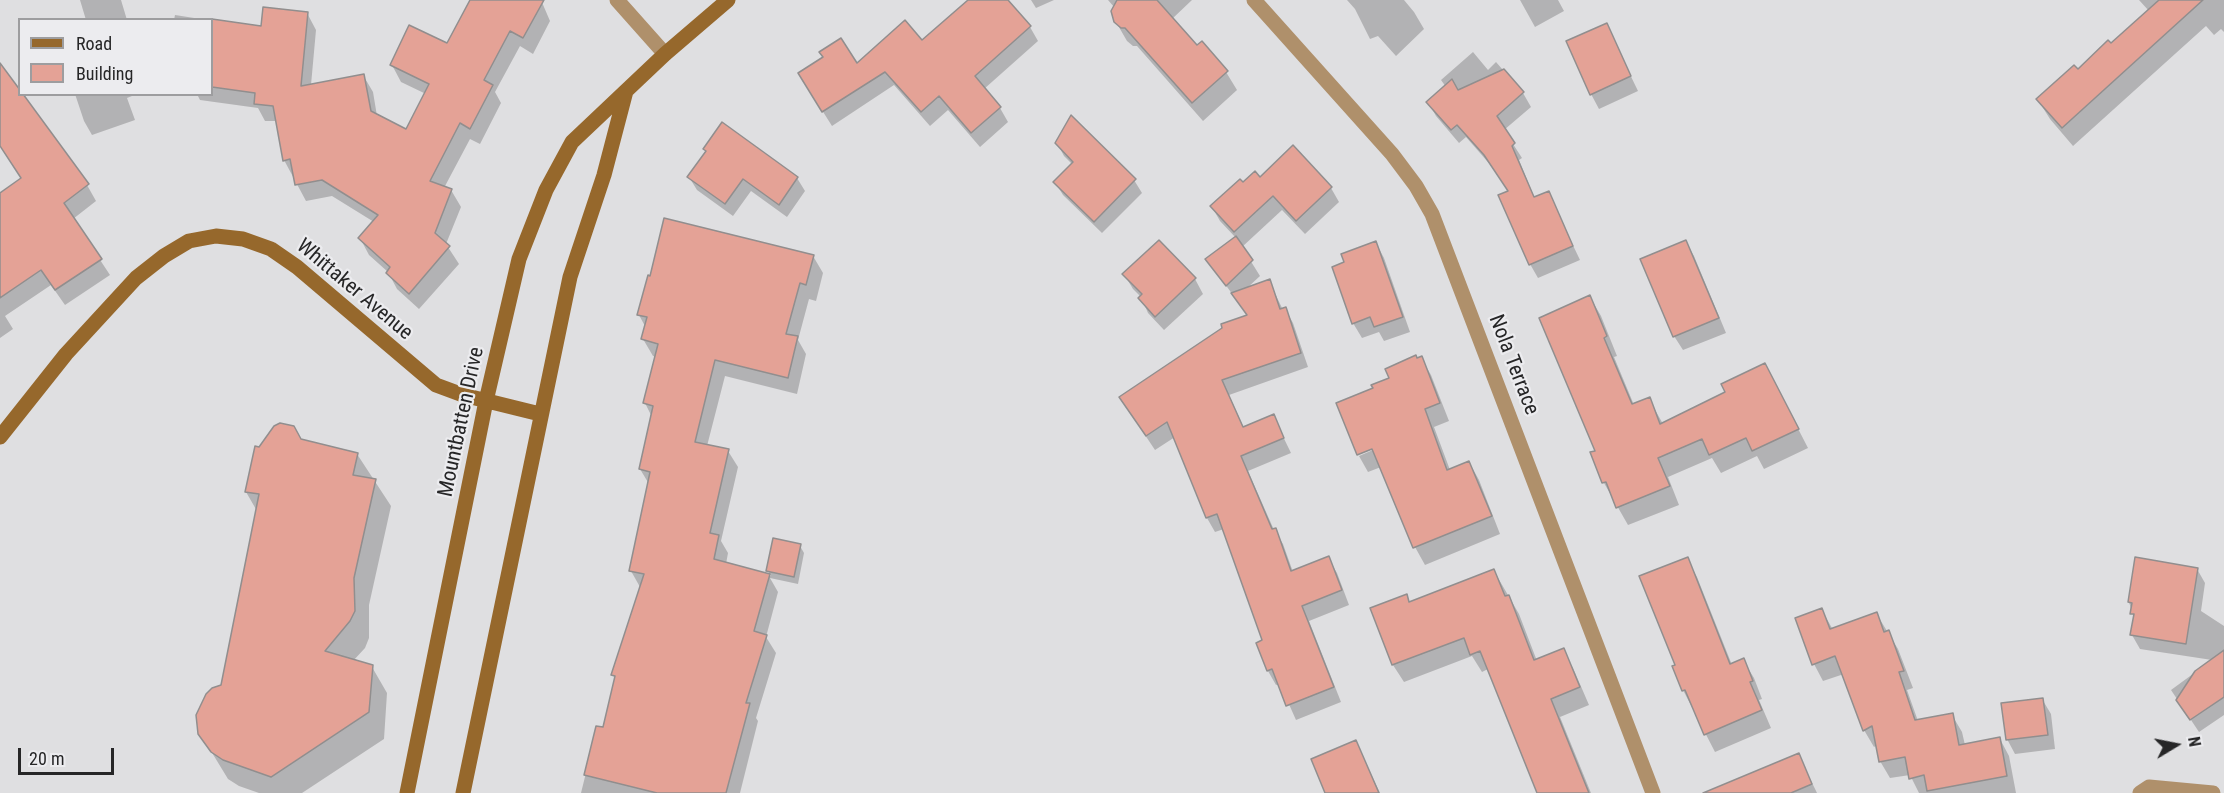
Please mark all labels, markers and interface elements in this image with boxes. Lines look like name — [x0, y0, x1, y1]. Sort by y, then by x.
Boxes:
legend — [18, 18, 213, 96]
text: Road — [76, 33, 112, 54]
text: Building — [76, 63, 133, 84]
street label: Whittaker Avenue — [291, 234, 417, 346]
street label: Nola Terrace — [1482, 311, 1544, 419]
street label: Mountbatten Drive — [434, 345, 490, 499]
north arrow — [2146, 715, 2206, 775]
text: N — [2184, 735, 2204, 748]
scale bar — [21, 736, 117, 774]
text: 20 m — [29, 748, 64, 769]

